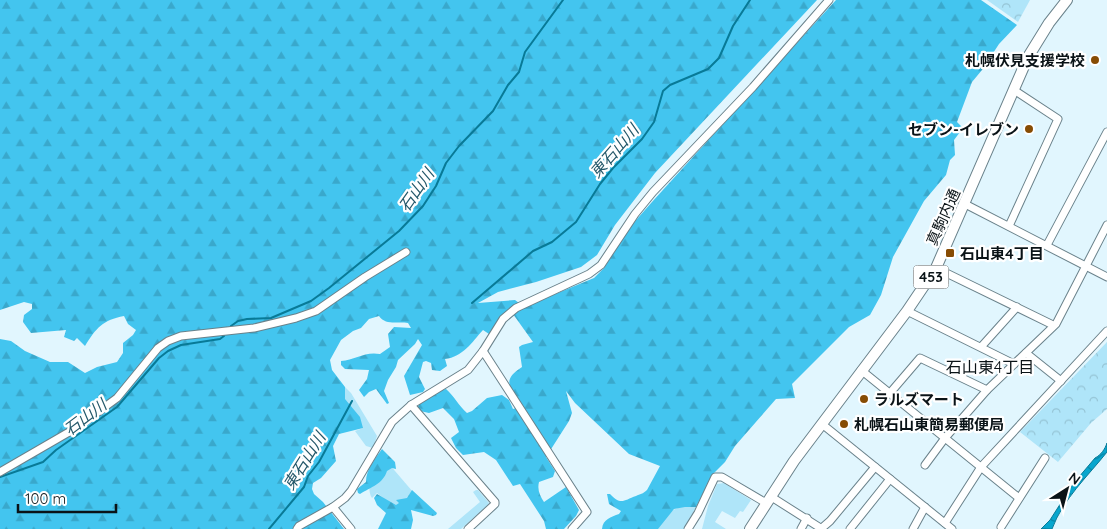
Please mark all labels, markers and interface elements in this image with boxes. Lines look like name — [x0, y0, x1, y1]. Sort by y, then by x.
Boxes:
place label: 札幌伏見支援学校 — [965, 51, 1085, 70]
marker: 札幌伏見支援学校 — [1089, 54, 1101, 66]
water label: 東石山川 — [585, 119, 644, 182]
place label: セブン-イレブン — [908, 120, 1019, 139]
marker: セブン-イレブン — [1023, 123, 1035, 135]
water label: 石山川 — [394, 163, 439, 215]
street label: 真駒内通 — [922, 186, 964, 248]
place label: 石山東4丁目 — [960, 244, 1044, 263]
marker: 石山東4丁目 — [944, 247, 956, 259]
road number: 453 — [914, 266, 948, 288]
district label: 石山東4丁目 — [946, 357, 1034, 377]
place label: ラルズマート — [874, 390, 964, 409]
water label: 石山川 — [60, 393, 112, 439]
marker: ラルズマート — [858, 393, 870, 405]
place label: 札幌石山東簡易郵便局 — [854, 415, 1004, 434]
marker: 札幌石山東簡易郵便局 — [838, 418, 850, 430]
water label: 東石山川 — [279, 427, 330, 493]
north arrow — [1042, 464, 1092, 514]
text: N — [1065, 468, 1084, 489]
scale bar — [18, 482, 115, 514]
text: 100 m — [25, 489, 66, 508]

